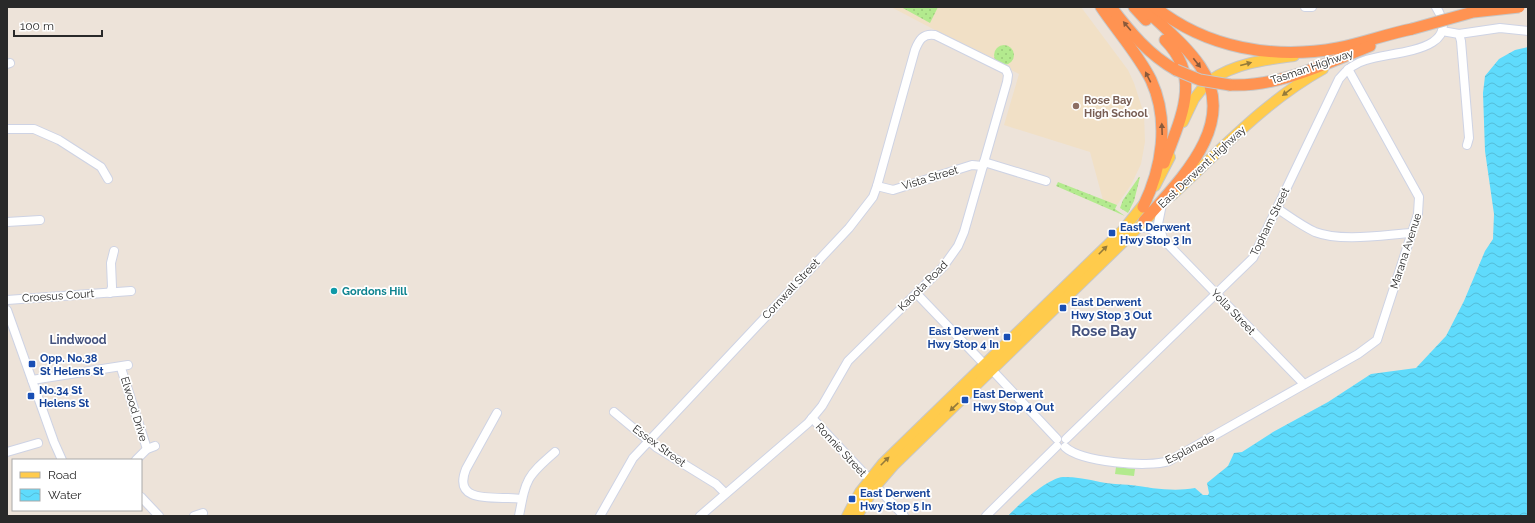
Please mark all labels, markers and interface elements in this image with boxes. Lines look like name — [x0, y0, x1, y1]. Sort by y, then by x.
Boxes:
scale bar — [14, 12, 102, 38]
text: 100 m — [20, 19, 54, 33]
one-way arrow — [1122, 21, 1131, 32]
street label: Tasman Highway — [1269, 47, 1355, 87]
one-way arrow — [1193, 58, 1202, 69]
one-way arrow — [1240, 61, 1252, 67]
one-way arrow — [1145, 71, 1152, 82]
one-way arrow — [1282, 88, 1292, 96]
place label: Rose Bay High School — [1084, 94, 1148, 120]
marker: Rose Bay High School — [1071, 101, 1081, 111]
one-way arrow — [1159, 122, 1165, 135]
street label: East Derwent Highway — [1156, 123, 1248, 211]
street label: Vista Street — [900, 163, 960, 193]
street label: Topham Street — [1248, 185, 1292, 258]
street label: Marana Avenue — [1388, 211, 1425, 291]
place label: East Derwent Hwy Stop 3 In — [1120, 221, 1192, 247]
marker: East Derwent Hwy Stop 3 In — [1107, 228, 1117, 238]
one-way arrow — [1098, 245, 1108, 255]
street label: Cornwall Street — [760, 256, 823, 322]
street label: Kaoota Road — [895, 258, 951, 314]
place label: Gordons Hill — [342, 285, 408, 298]
marker: Gordons Hill — [329, 286, 339, 296]
street label: Croesus Court — [21, 287, 95, 305]
street label: Yolla Street — [1208, 287, 1258, 338]
place label: East Derwent Hwy Stop 3 Out — [1071, 296, 1153, 322]
marker: East Derwent Hwy Stop 3 Out — [1058, 303, 1068, 313]
district label: Rose Bay — [1071, 322, 1138, 340]
place label: East Derwent Hwy Stop 4 In — [927, 325, 1000, 351]
marker: East Derwent Hwy Stop 4 In — [1002, 332, 1012, 342]
district label: Lindwood — [49, 333, 107, 347]
place label: Opp. No.38 St Helens St — [40, 352, 105, 378]
marker: Opp. No.38 St Helens St — [27, 359, 37, 369]
street label: Elwood Drive — [118, 375, 150, 444]
place label: No.34 St Helens St — [39, 384, 90, 410]
place label: East Derwent Hwy Stop 4 Out — [973, 388, 1055, 414]
marker: No.34 St Helens St — [26, 391, 36, 401]
marker: East Derwent Hwy Stop 4 Out — [960, 395, 970, 405]
one-way arrow — [949, 402, 958, 411]
street label: Ronnie Street — [813, 421, 869, 480]
street label: Essex Street — [630, 422, 688, 470]
street label: Esplanade — [1163, 431, 1217, 467]
one-way arrow — [880, 456, 890, 466]
legend — [12, 459, 142, 511]
text: Road — [48, 468, 77, 482]
place label: East Derwent Hwy Stop 5 In — [860, 487, 932, 513]
text: Water — [48, 488, 82, 502]
marker: East Derwent Hwy Stop 5 In — [847, 494, 857, 504]

